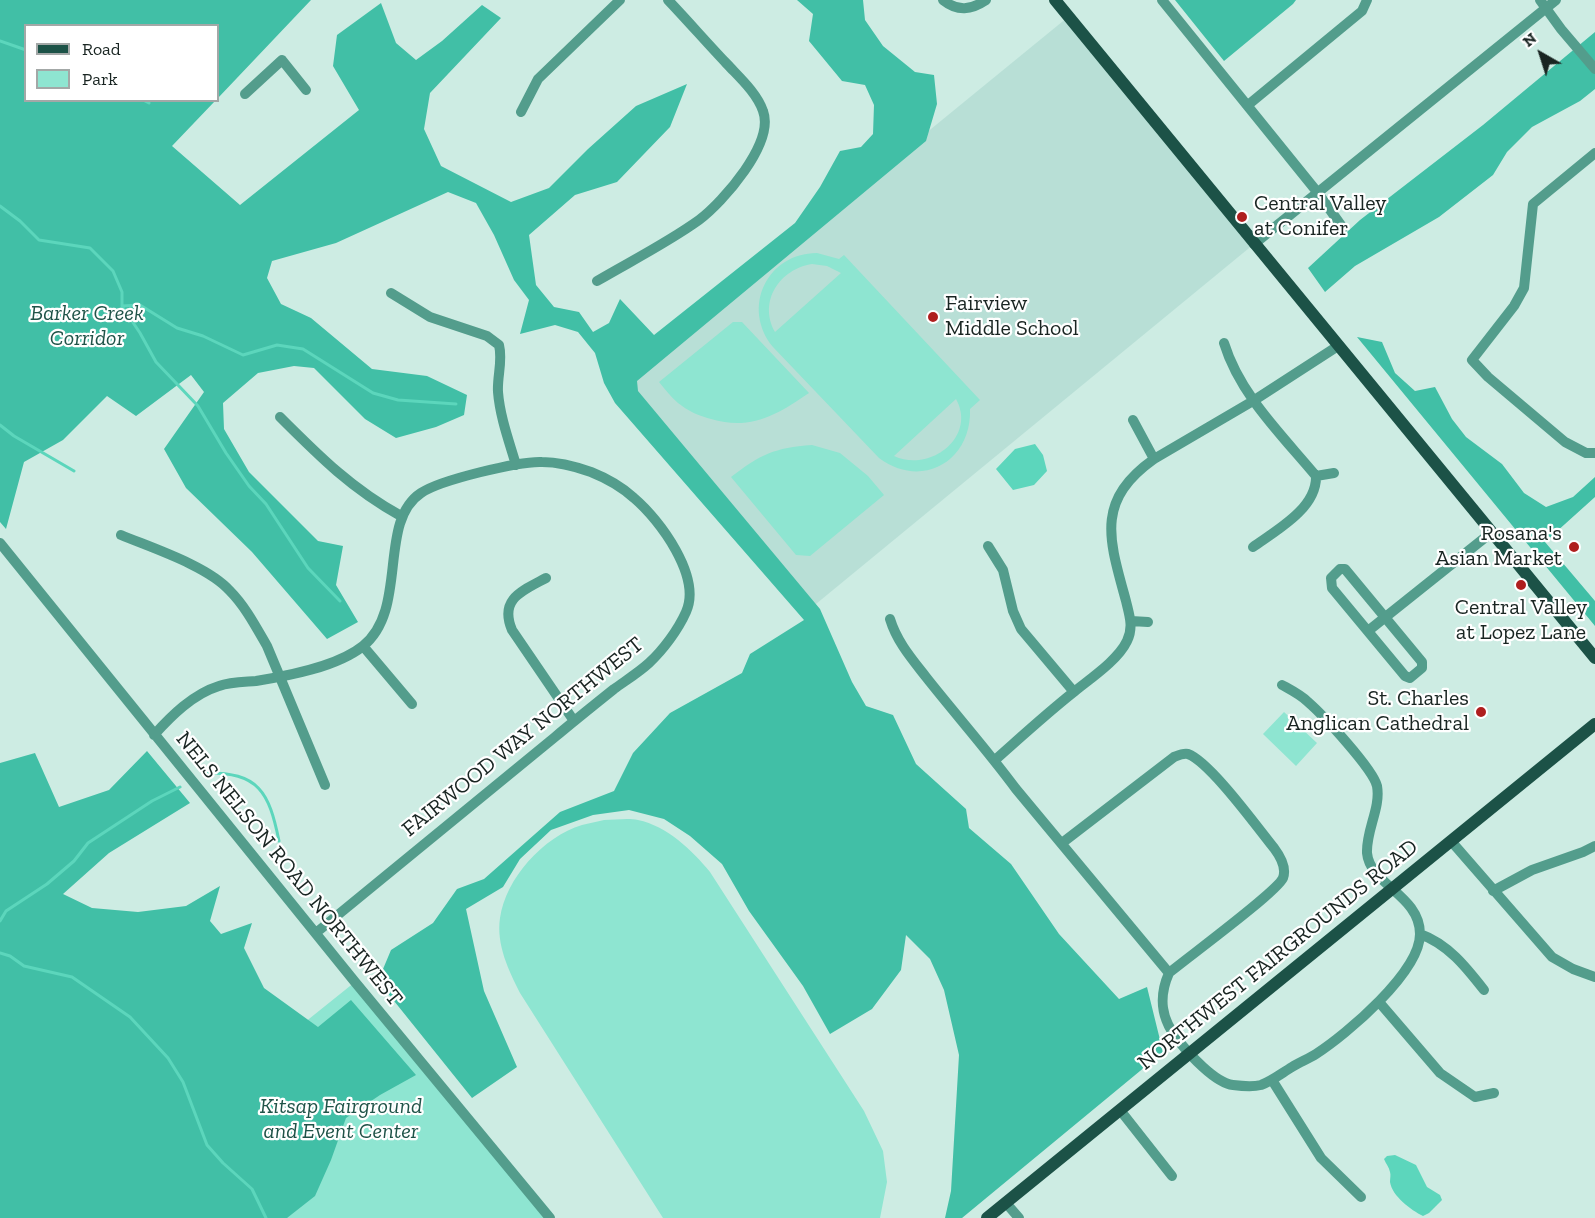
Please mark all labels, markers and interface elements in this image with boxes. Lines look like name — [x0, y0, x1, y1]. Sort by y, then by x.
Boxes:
legend — [24, 24, 219, 102]
north arrow — [1511, 24, 1571, 84]
text: N — [1519, 28, 1540, 51]
text: Road — [82, 38, 121, 60]
text: Park — [82, 68, 118, 90]
place label: Central Valley at Conifer — [1254, 191, 1386, 242]
marker: Central Valley at Conifer — [1235, 210, 1249, 224]
place label: Fairview Middle School — [945, 291, 1079, 342]
park label: Barker Creek Corridor — [30, 301, 144, 352]
marker: Fairview Middle School — [926, 310, 940, 324]
place label: Rosana's Asian Market — [1435, 521, 1562, 572]
marker: Rosana's Asian Market — [1567, 540, 1581, 554]
marker: Central Valley at Lopez Lane — [1514, 578, 1528, 592]
place label: Central Valley at Lopez Lane — [1455, 595, 1587, 646]
street label: FAIRWOOD WAY NORTHWEST — [397, 632, 649, 842]
place label: St. Charles Anglican Cathedral — [1286, 686, 1469, 738]
marker: St. Charles Anglican Cathedral — [1474, 705, 1488, 719]
street label: NELS NELSON ROAD NORTHWEST — [170, 726, 408, 1012]
street label: NORTHWEST FAIRGROUNDS ROAD — [1133, 834, 1423, 1076]
park label: Kitsap Fairground and Event Center — [260, 1094, 422, 1146]

